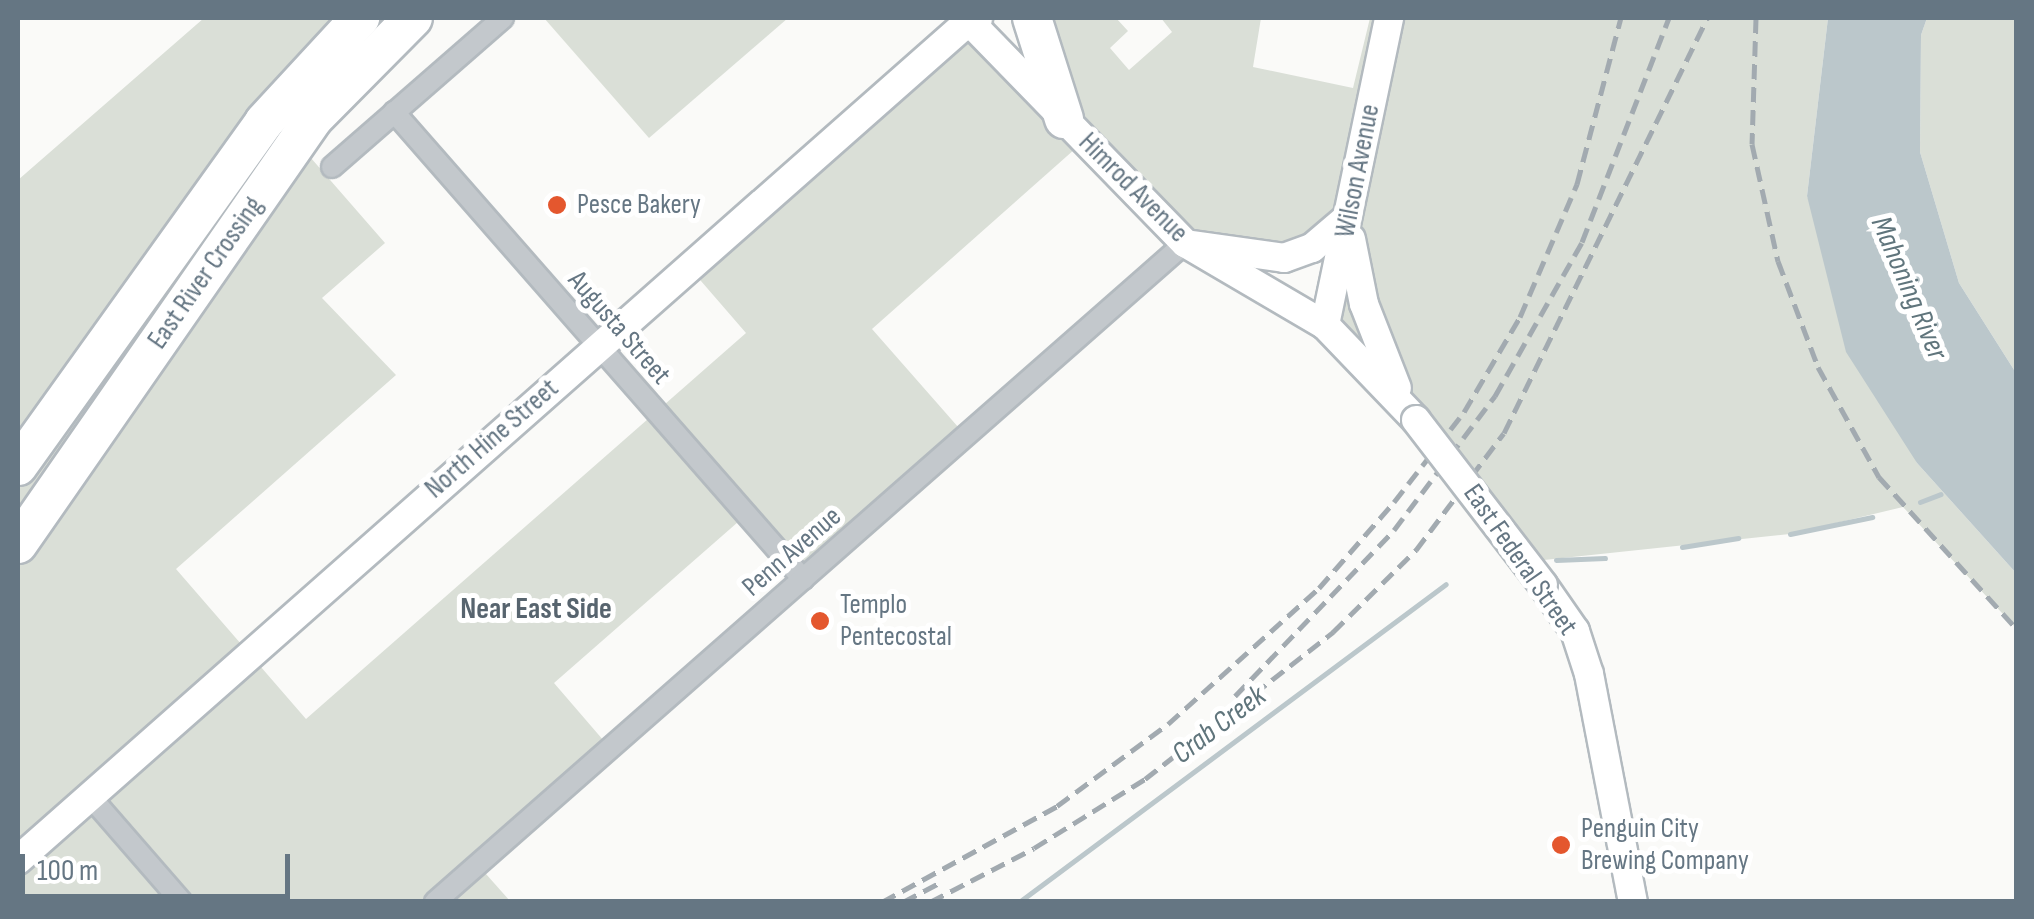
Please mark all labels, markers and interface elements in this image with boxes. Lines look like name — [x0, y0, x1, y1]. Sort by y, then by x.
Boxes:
street label: Wilson Avenue — [1329, 101, 1387, 241]
street label: Himrod Avenue — [1071, 126, 1195, 250]
place label: Pesce Bakery — [577, 188, 701, 222]
street label: East River Crossing — [141, 190, 271, 356]
marker: Pesce Bakery — [546, 194, 568, 216]
water label: Mahoning River — [1863, 211, 1955, 365]
street label: Augusta Street — [561, 264, 677, 392]
street label: North Hine Street — [419, 372, 565, 506]
street label: East Federal Street — [1456, 478, 1584, 642]
street label: Penn Avenue — [736, 500, 848, 604]
place label: Templo Pentecostal — [840, 588, 952, 654]
district label: Near East Side — [460, 591, 612, 627]
marker: Templo Pentecostal — [809, 610, 831, 632]
water label: Crab Creek — [1165, 678, 1273, 772]
place label: Penguin City Brewing Company — [1581, 812, 1749, 878]
scale bar — [25, 834, 295, 896]
marker: Penguin City Brewing Company — [1550, 834, 1572, 856]
text: 100 m — [37, 853, 98, 889]

